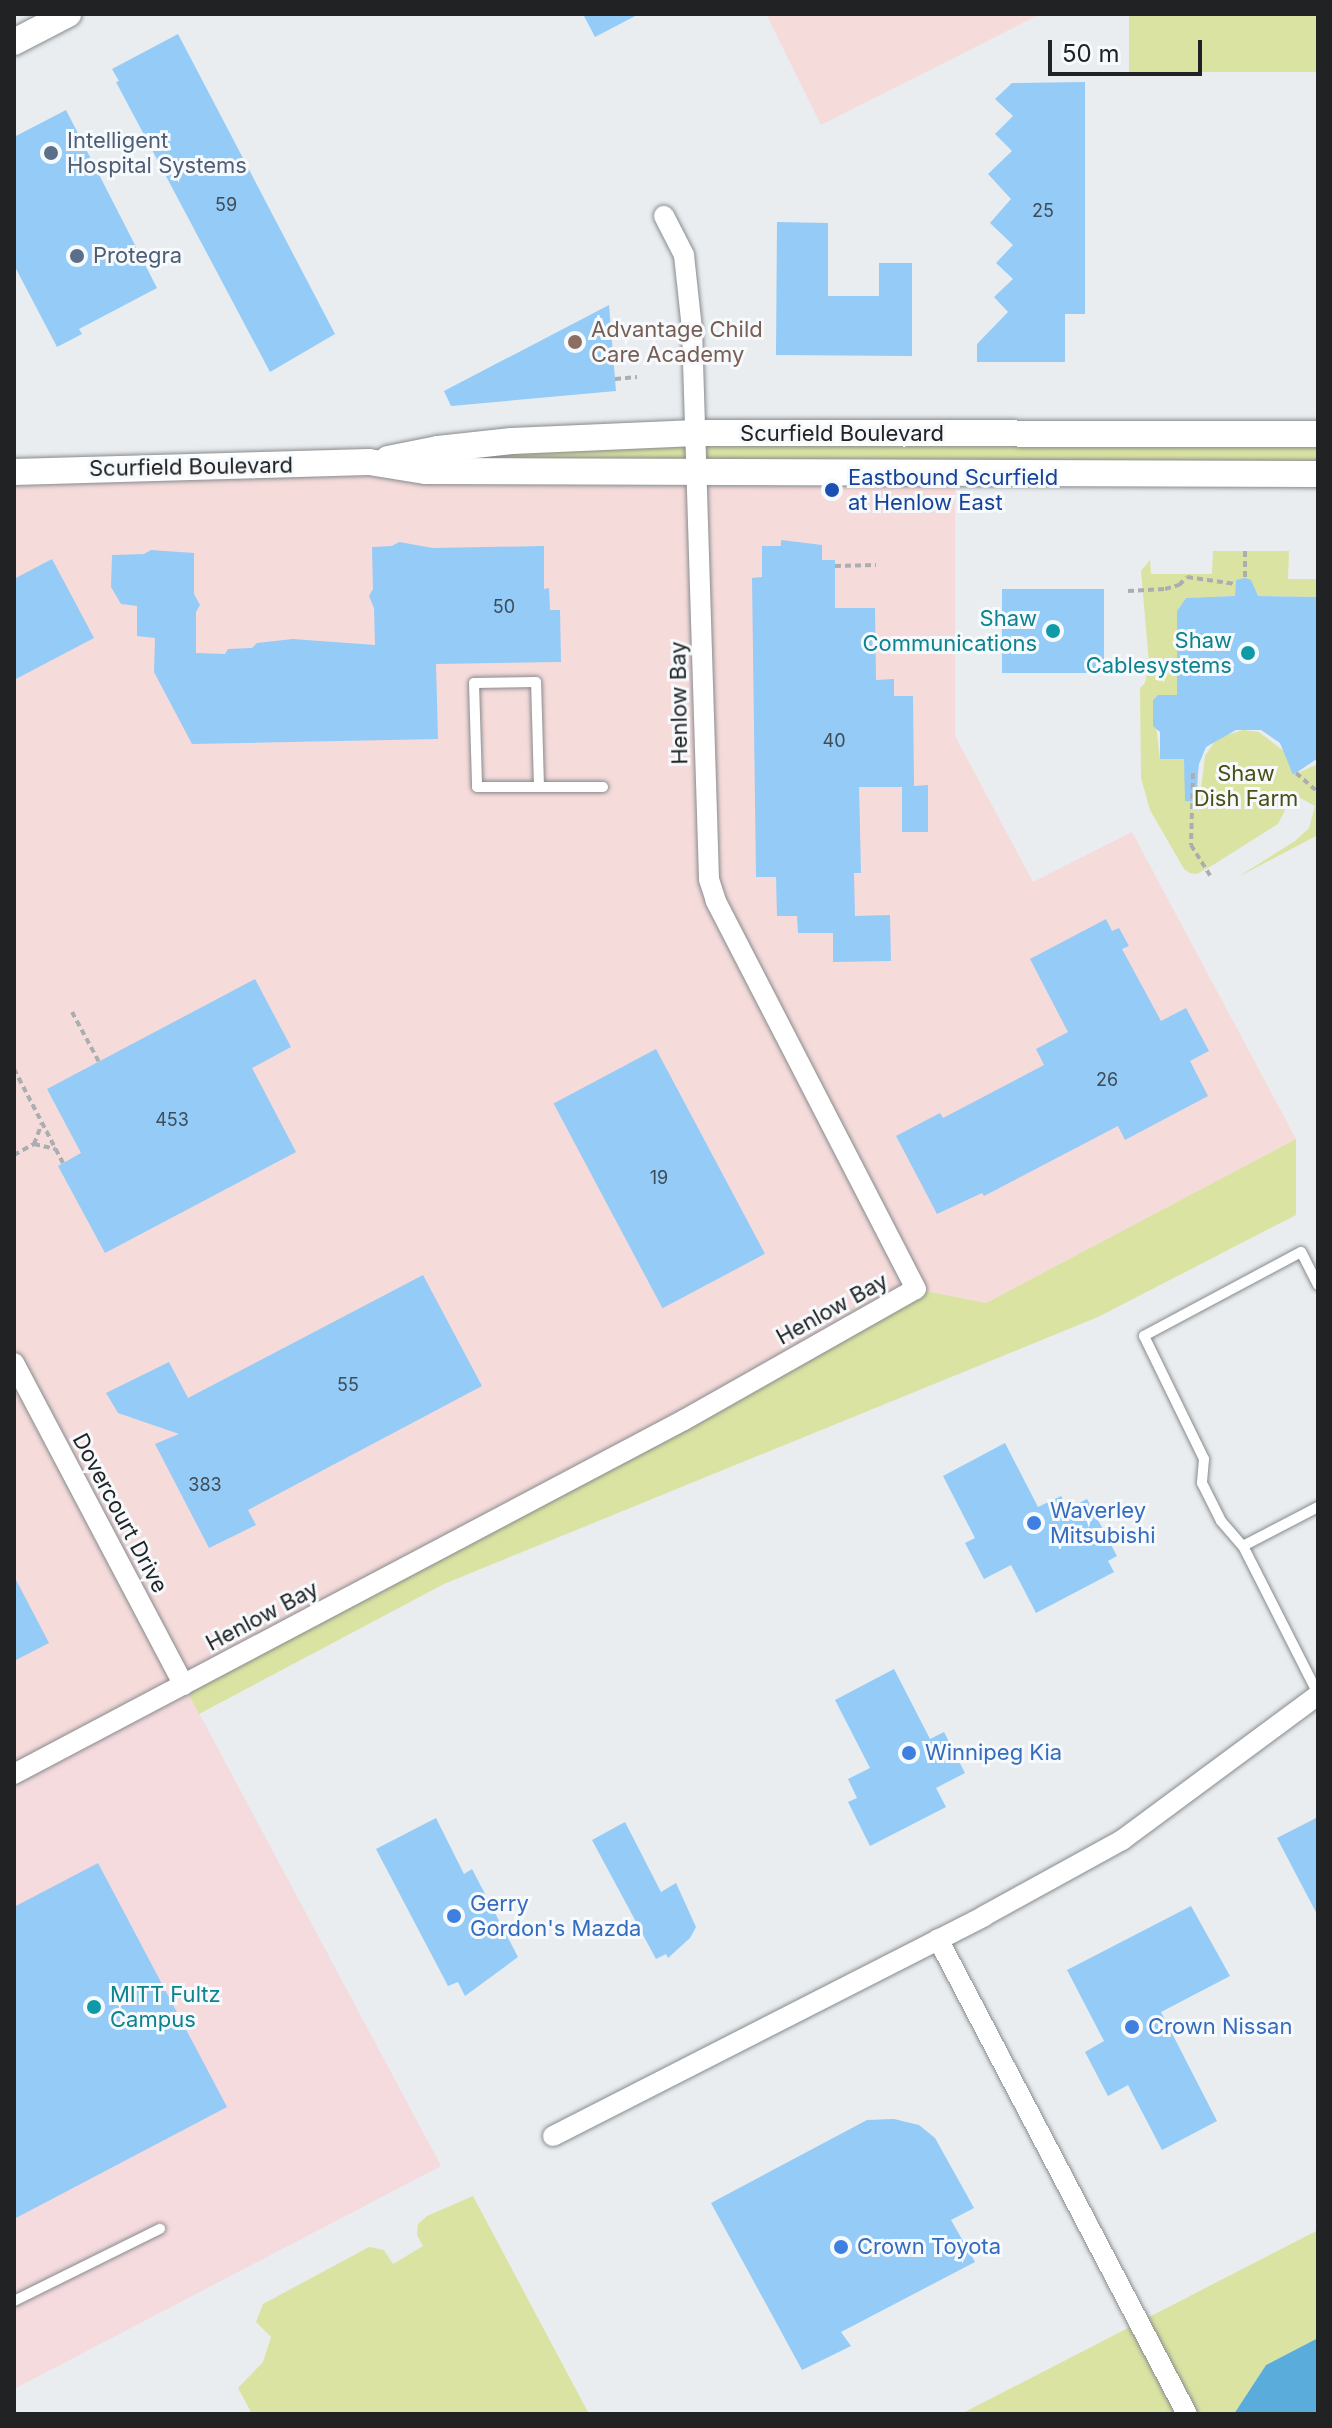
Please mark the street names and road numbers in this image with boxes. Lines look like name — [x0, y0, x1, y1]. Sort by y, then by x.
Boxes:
street label: Scurfield Boulevard — [740, 421, 944, 447]
street label: Scurfield Boulevard — [89, 452, 293, 482]
street label: Henlow Bay — [665, 641, 693, 765]
street label: Henlow Bay — [772, 1268, 892, 1350]
street label: Dovercourt Drive — [67, 1429, 173, 1597]
street label: Henlow Bay — [201, 1575, 323, 1657]

